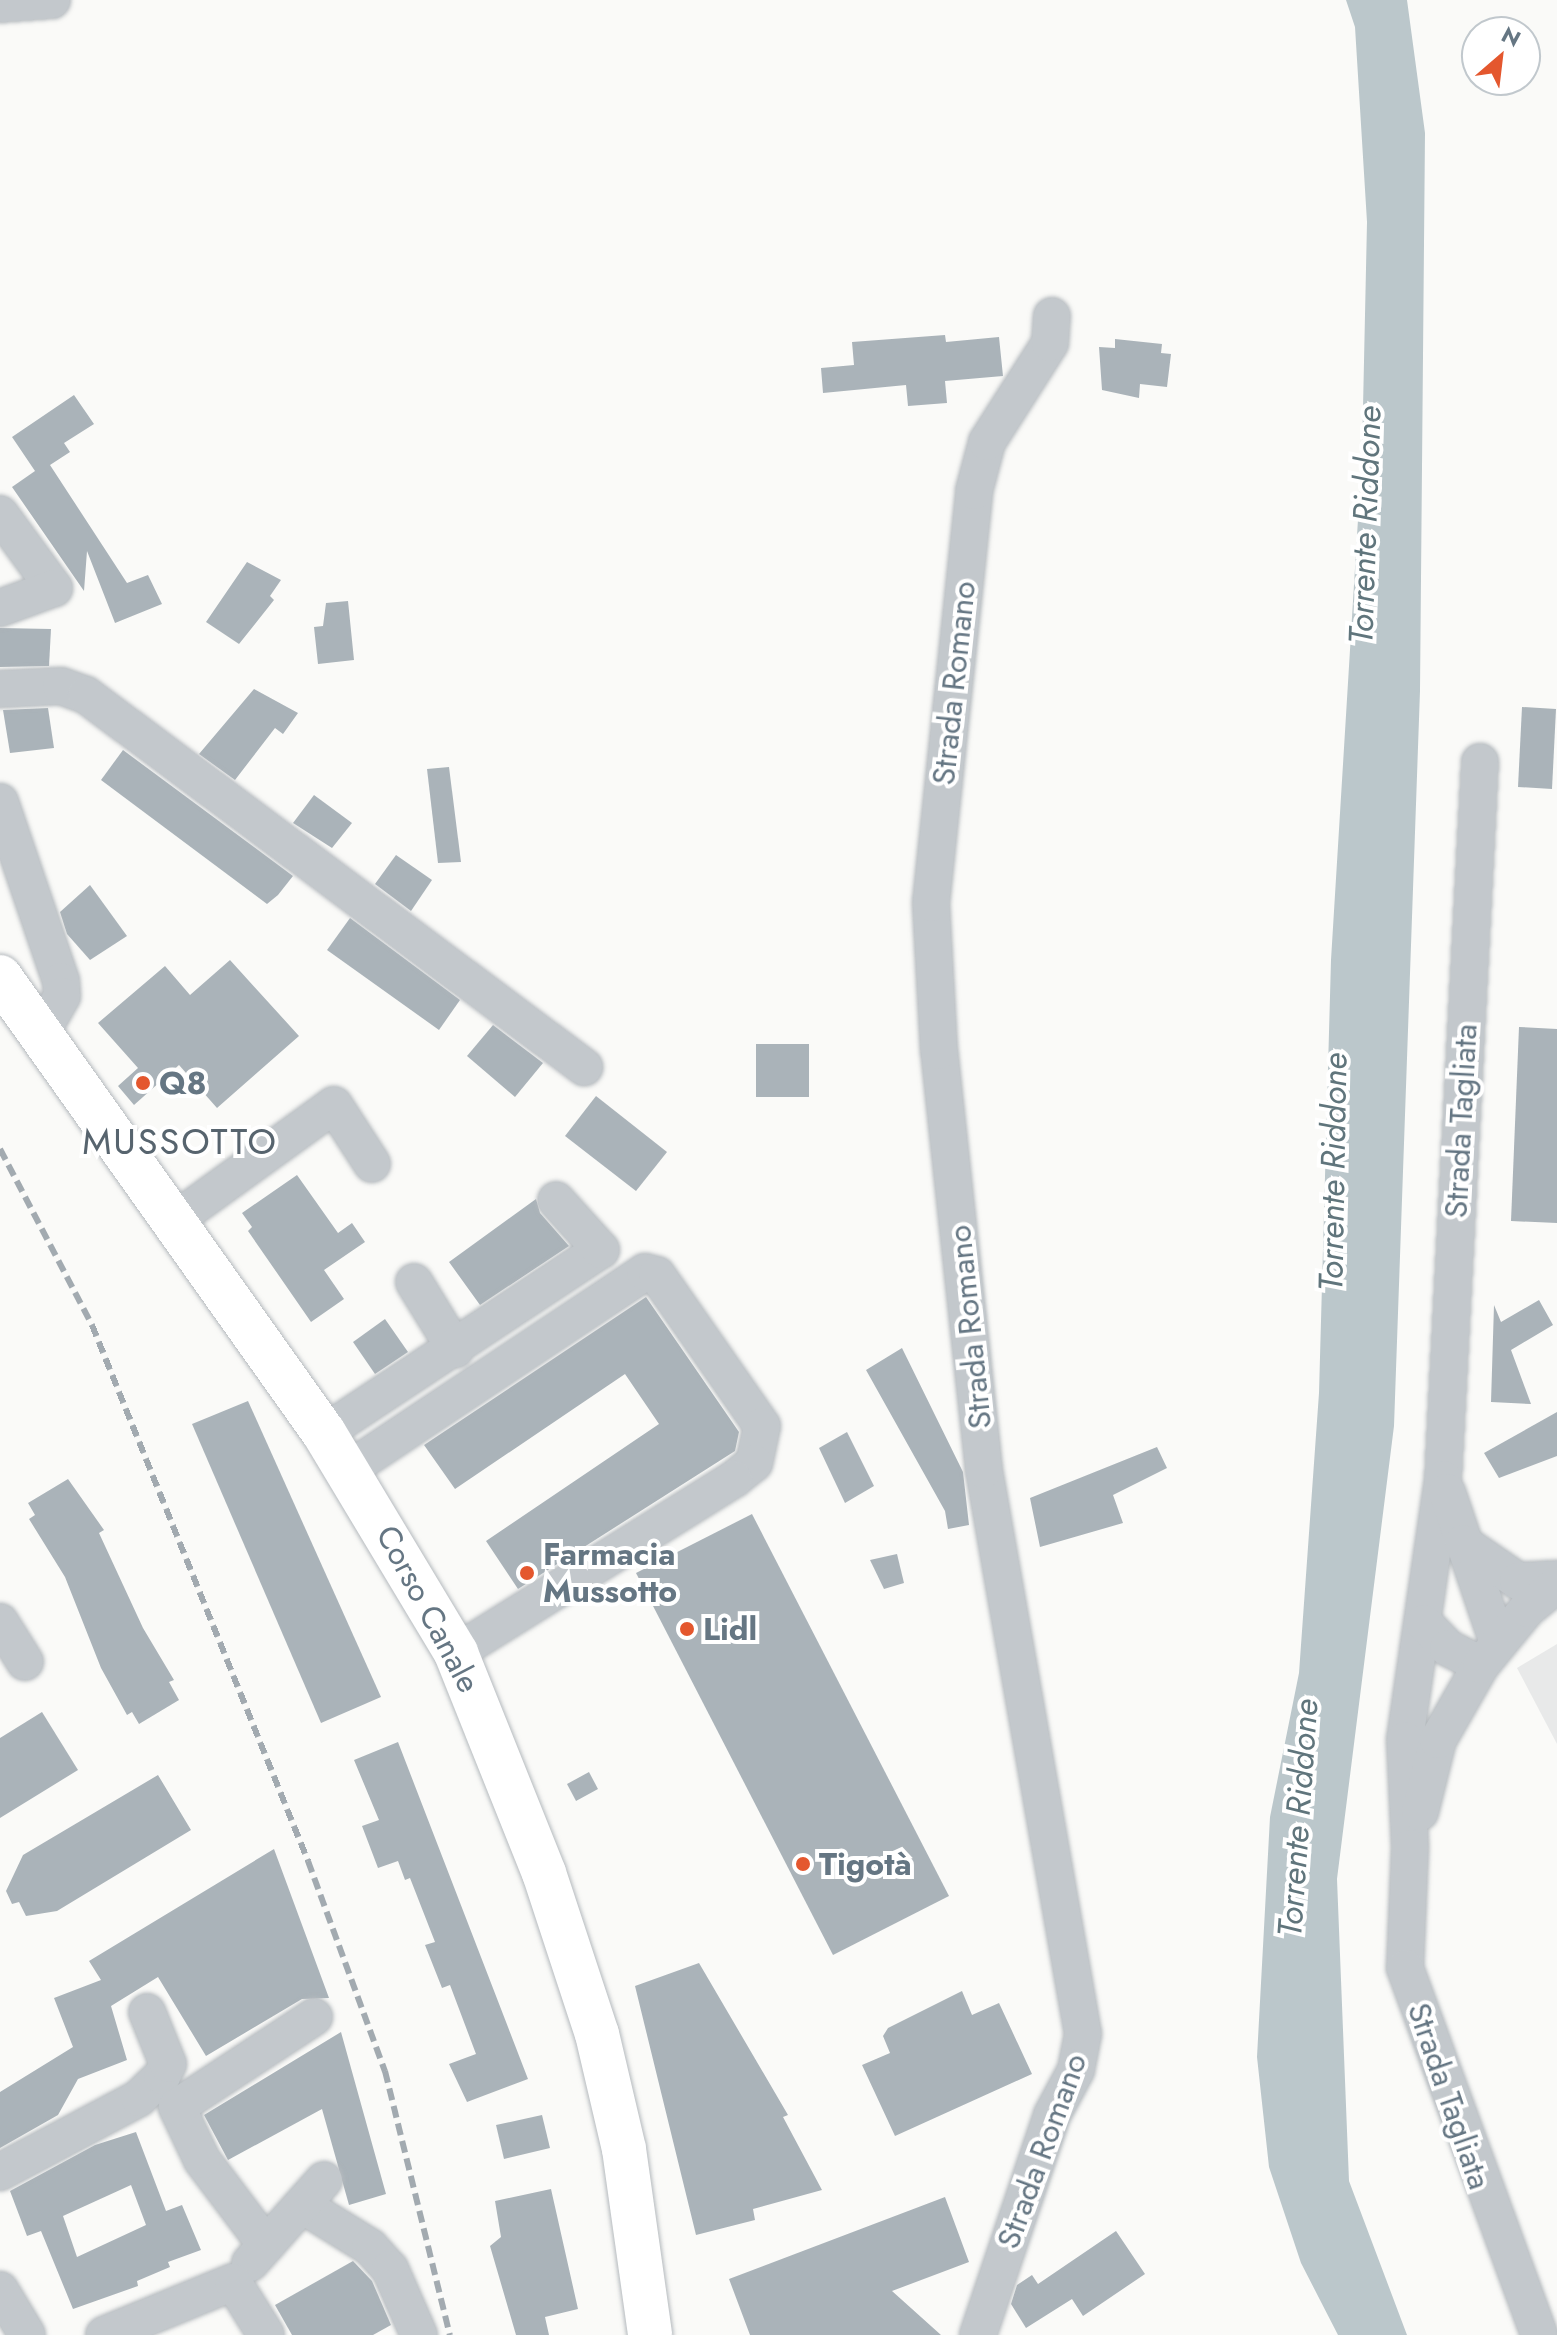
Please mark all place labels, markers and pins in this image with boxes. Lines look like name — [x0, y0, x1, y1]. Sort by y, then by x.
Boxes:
place label: Q8 — [159, 1064, 207, 1102]
marker: Q8 — [134, 1074, 152, 1092]
place label: Farmacia Mussotto — [543, 1536, 677, 1611]
marker: Farmacia Mussotto — [518, 1564, 536, 1582]
place label: Lidl — [703, 1610, 757, 1648]
marker: Lidl — [678, 1620, 696, 1638]
place label: Tigotà — [819, 1845, 912, 1883]
marker: Tigotà — [794, 1855, 812, 1873]

